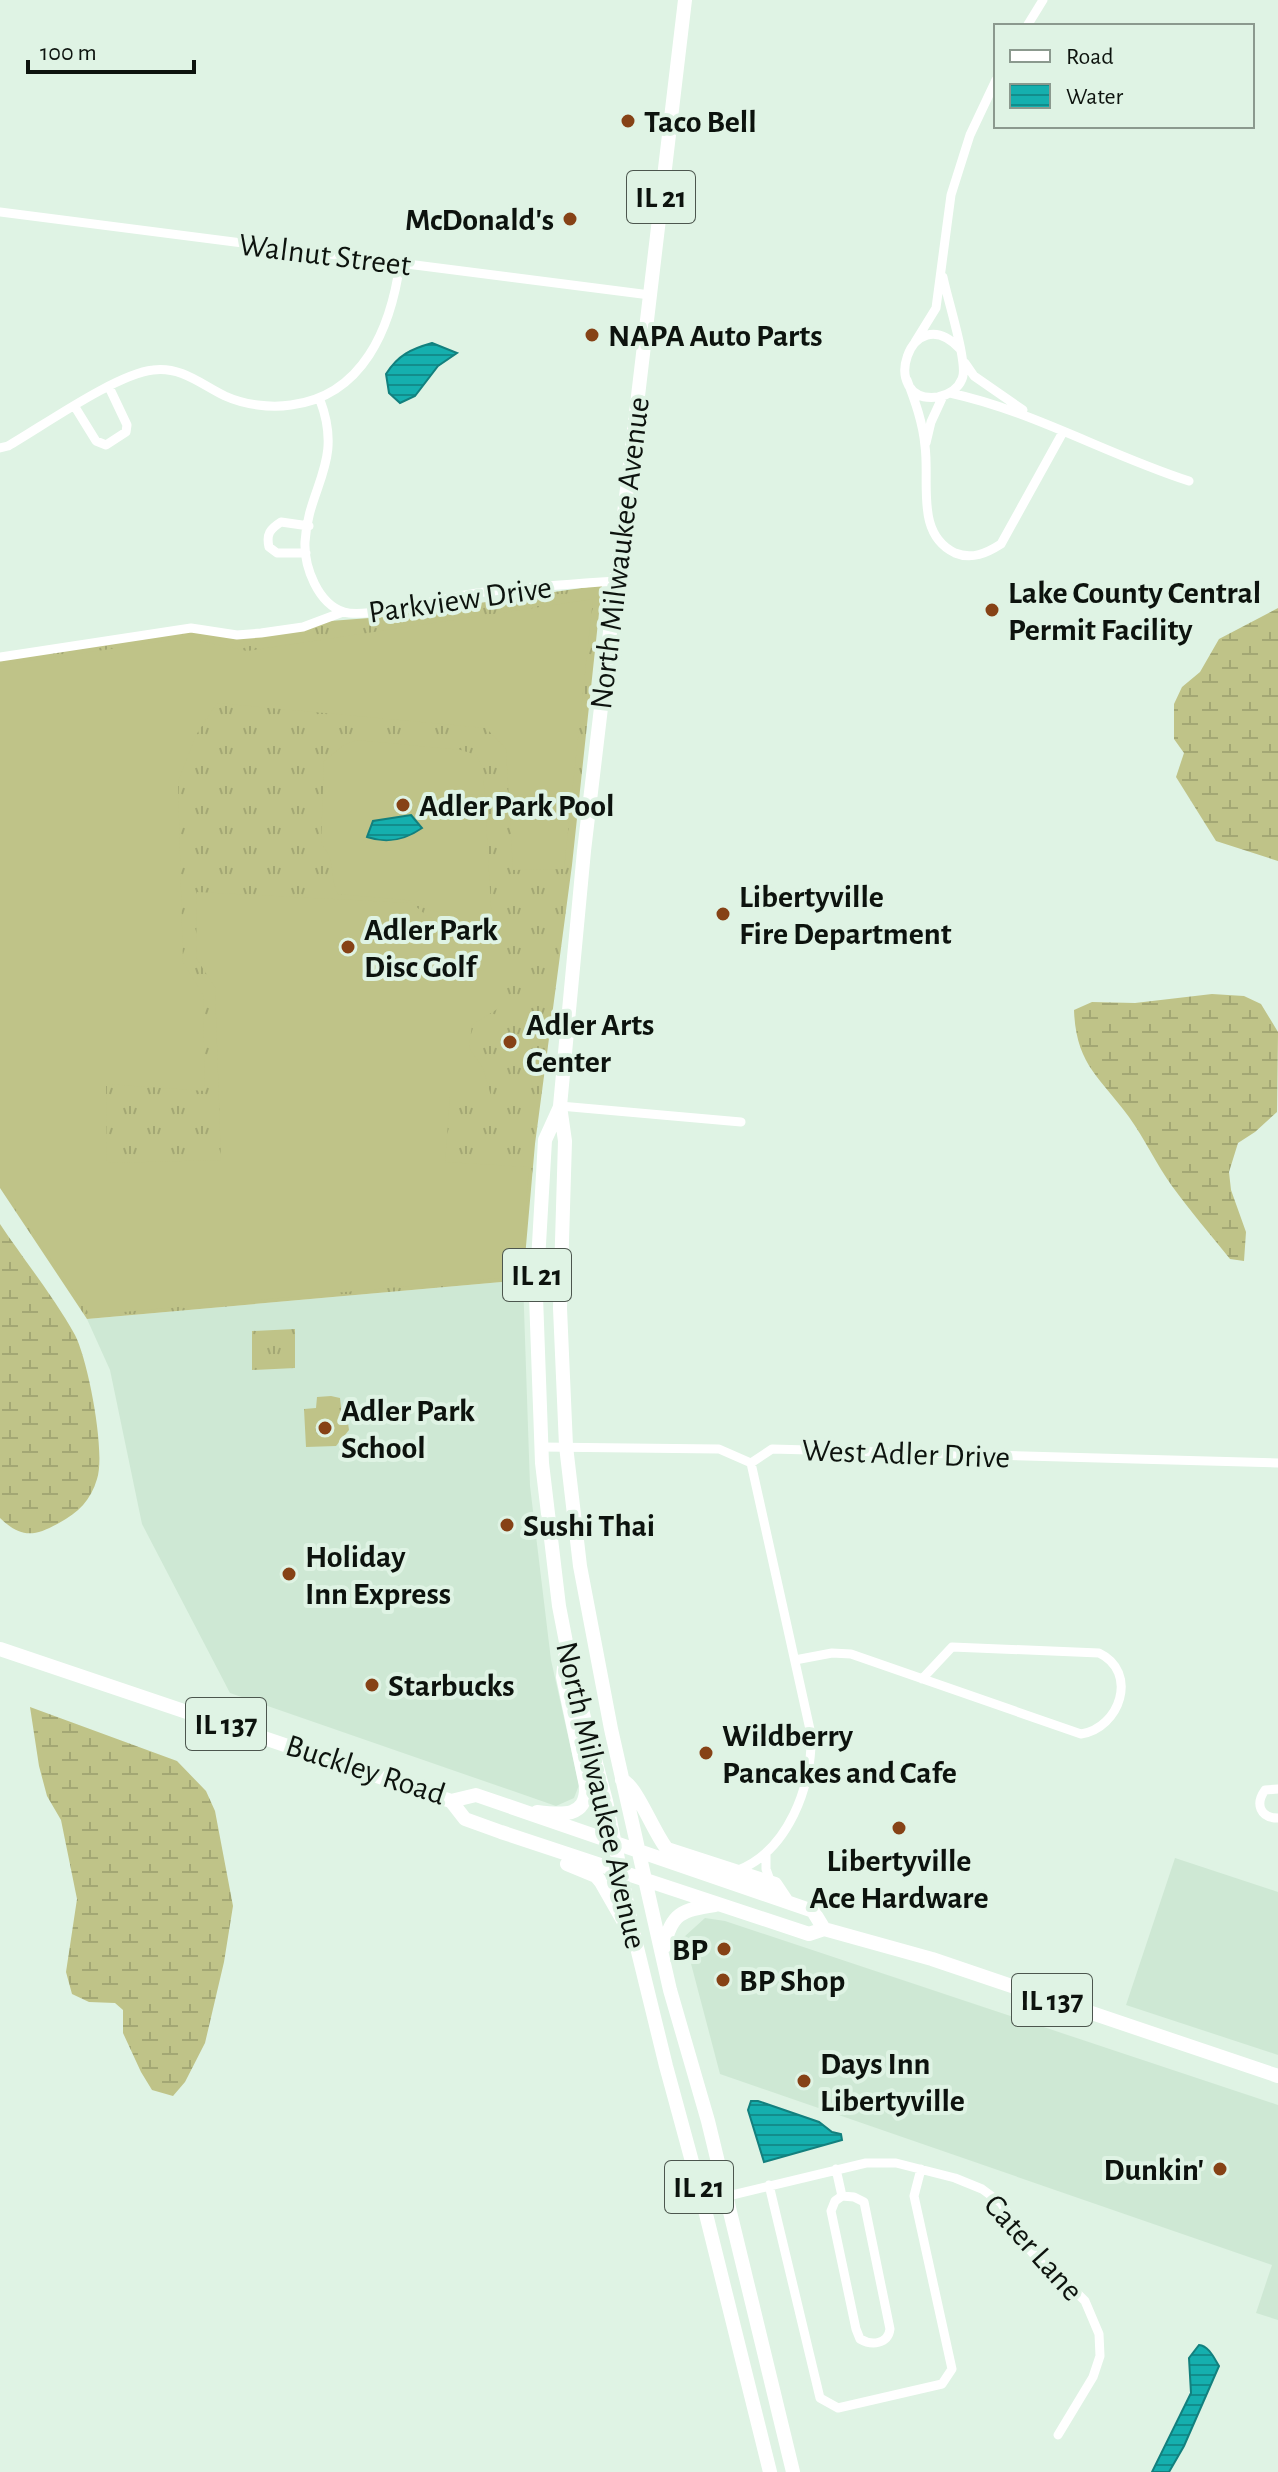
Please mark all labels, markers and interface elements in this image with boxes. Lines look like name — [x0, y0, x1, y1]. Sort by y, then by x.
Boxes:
scale bar — [28, 24, 194, 74]
legend — [994, 24, 1254, 128]
text: 100 m — [40, 41, 97, 65]
text: Road — [1066, 45, 1114, 69]
text: Water — [1066, 85, 1124, 109]
place label: Taco Bell — [644, 106, 757, 138]
marker: Taco Bell — [619, 112, 637, 130]
road number: IL 21 — [627, 171, 695, 223]
place label: McDonald's — [405, 204, 554, 236]
marker: McDonald's — [561, 210, 579, 228]
street label: Walnut Street — [237, 229, 413, 281]
place label: NAPA Auto Parts — [608, 320, 822, 352]
marker: NAPA Auto Parts — [583, 326, 601, 344]
street label: North Milwaukee Avenue — [585, 395, 655, 711]
street label: Parkview Drive — [366, 571, 554, 629]
place label: Lake County Central Permit Facility — [1008, 577, 1261, 646]
marker: Lake County Central Permit Facility — [983, 601, 1001, 619]
place label: Adler Park Pool — [419, 790, 614, 822]
marker: Adler Park Pool — [394, 796, 412, 814]
place label: Libertyville Fire Department — [739, 881, 952, 950]
marker: Libertyville Fire Department — [714, 905, 732, 923]
place label: Adler Park Disc Golf — [364, 914, 498, 983]
marker: Adler Park Disc Golf — [339, 938, 357, 956]
place label: Adler Arts Center — [526, 1009, 654, 1078]
marker: Adler Arts Center — [501, 1033, 519, 1051]
road number: IL 21 — [503, 1249, 571, 1301]
place label: Adler Park School — [341, 1395, 475, 1464]
marker: Adler Park School — [316, 1419, 334, 1437]
street label: West Adler Drive — [801, 1434, 1011, 1474]
place label: Sushi Thai — [523, 1510, 655, 1542]
marker: Sushi Thai — [498, 1516, 516, 1534]
place label: Holiday Inn Express — [305, 1541, 451, 1610]
marker: Holiday Inn Express — [280, 1565, 298, 1583]
street label: North Milwaukee Avenue — [550, 1639, 652, 1952]
place label: Starbucks — [388, 1670, 515, 1702]
marker: Starbucks — [363, 1676, 381, 1694]
road number: IL 137 — [186, 1698, 266, 1750]
place label: Wildberry Pancakes and Cafe — [722, 1720, 957, 1789]
street label: Buckley Road — [282, 1729, 449, 1811]
marker: Wildberry Pancakes and Cafe — [697, 1744, 715, 1762]
marker: Libertyville Ace Hardware — [890, 1819, 908, 1837]
place label: Libertyville Ace Hardware — [809, 1845, 989, 1914]
place label: BP — [672, 1934, 708, 1966]
marker: BP — [715, 1940, 733, 1958]
place label: BP Shop — [739, 1965, 845, 1997]
marker: BP Shop — [714, 1971, 732, 1989]
road number: IL 137 — [1012, 1974, 1092, 2026]
place label: Days Inn Libertyville — [820, 2048, 965, 2117]
marker: Days Inn Libertyville — [795, 2072, 813, 2090]
place label: Dunkin' — [1103, 2154, 1204, 2186]
marker: Dunkin' — [1211, 2160, 1229, 2178]
road number: IL 21 — [665, 2161, 733, 2213]
street label: Cater Lane — [978, 2188, 1089, 2307]

